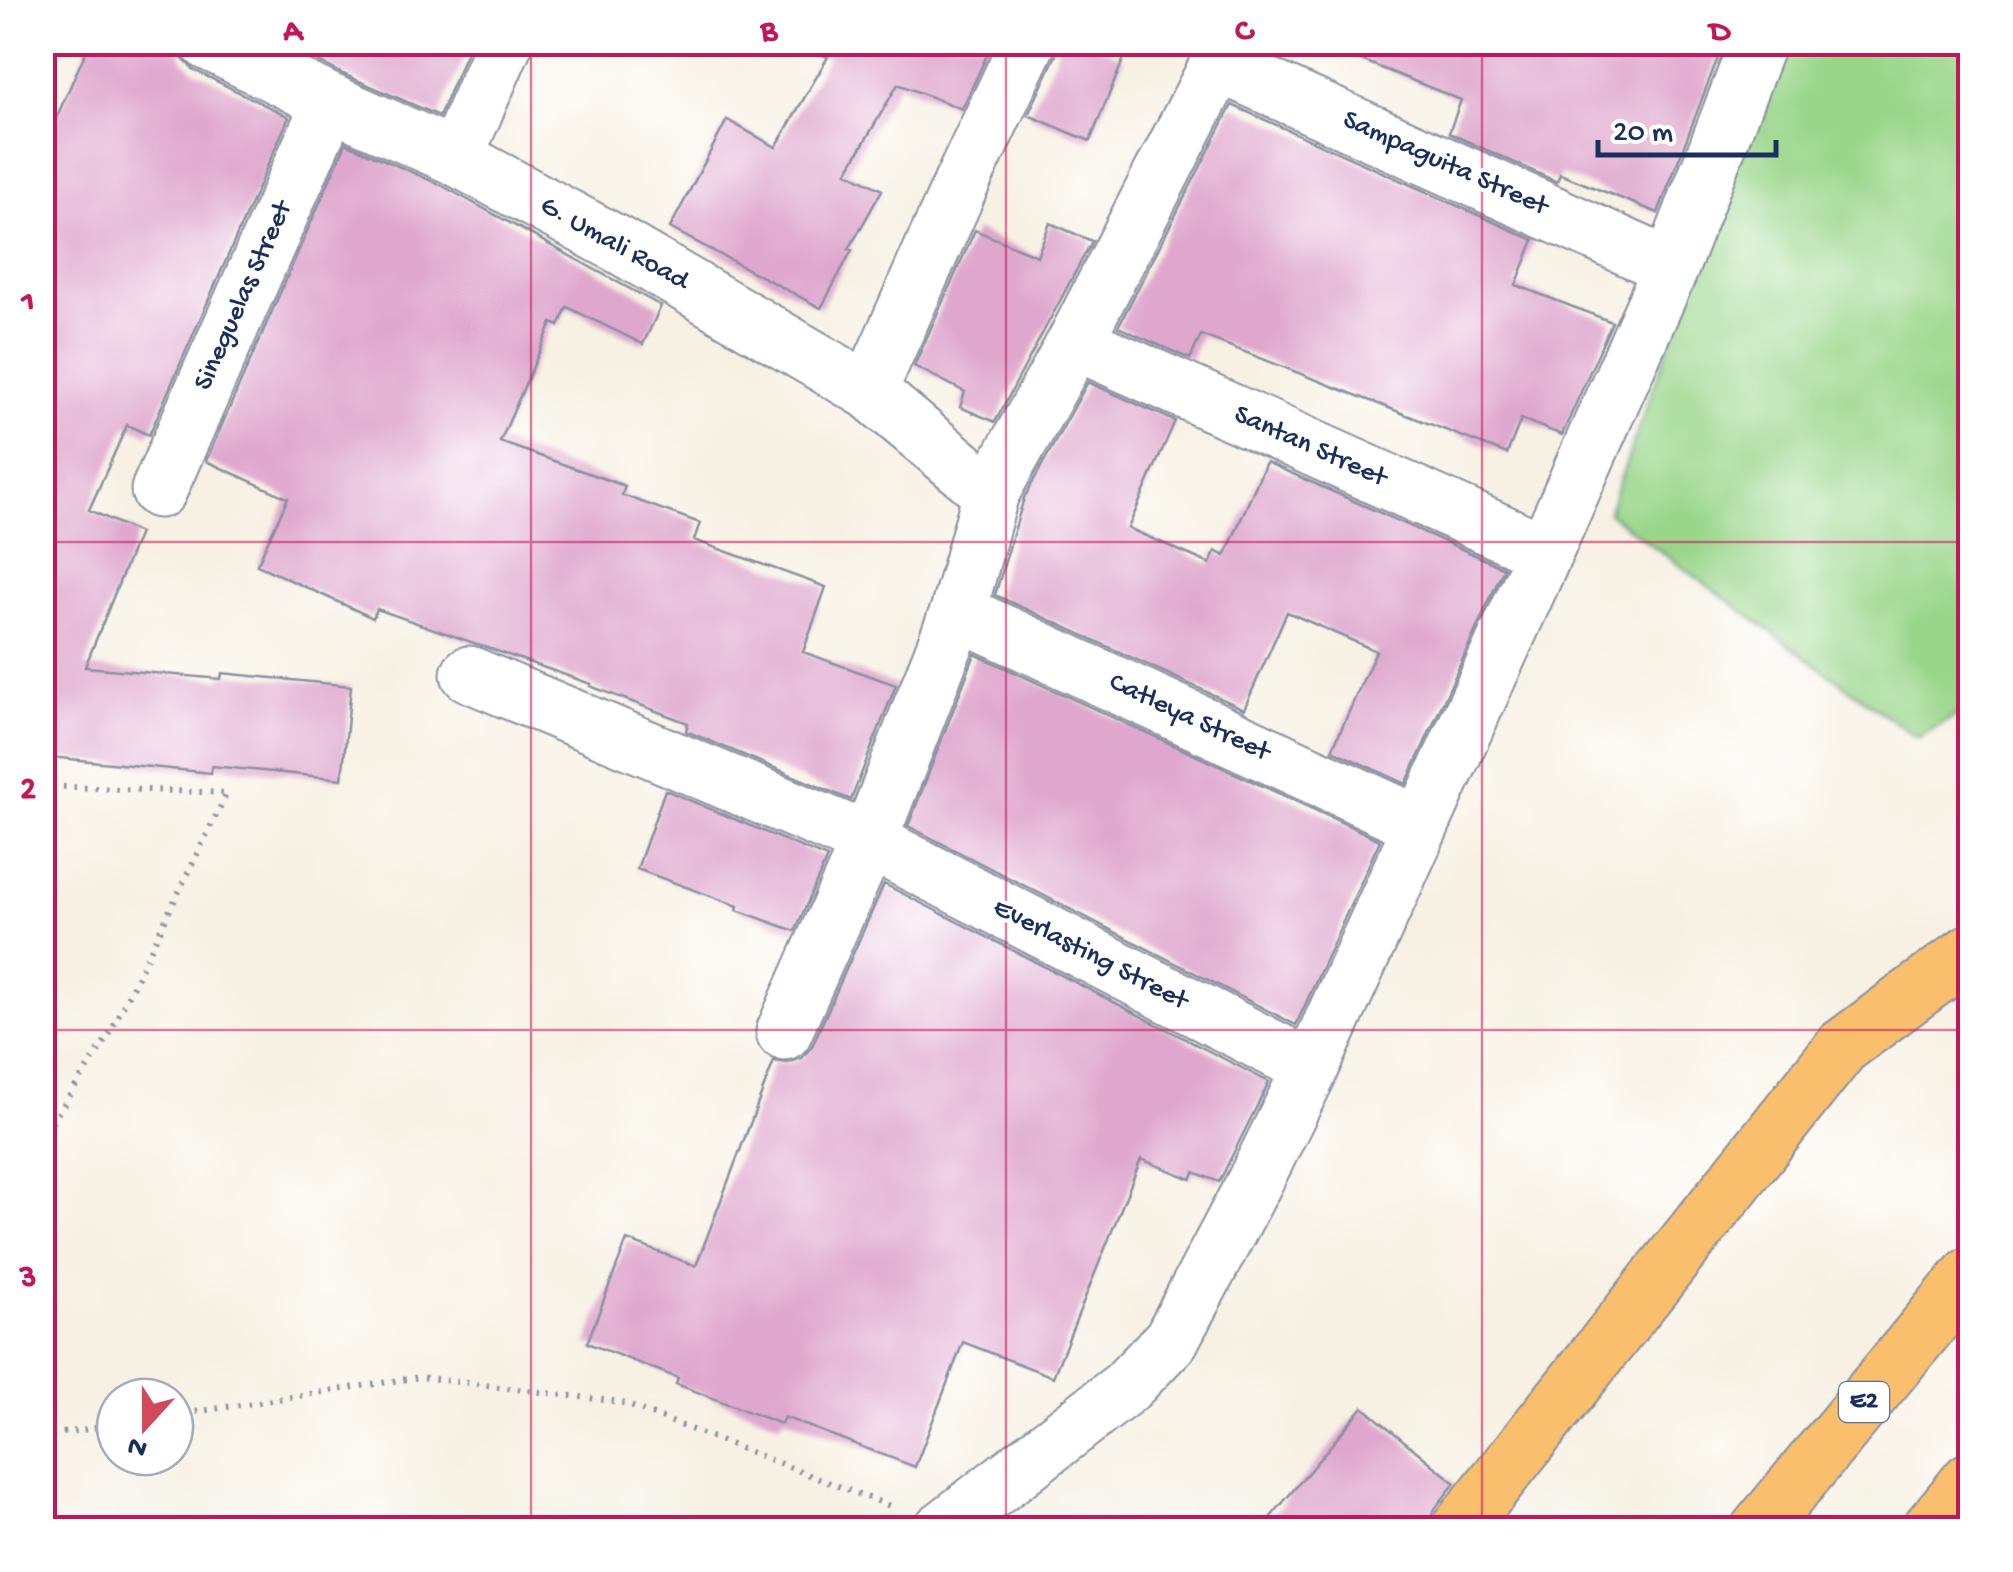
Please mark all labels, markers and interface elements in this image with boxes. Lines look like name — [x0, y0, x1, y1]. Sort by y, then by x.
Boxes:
text: A — [283, 14, 305, 52]
text: B — [760, 14, 779, 52]
text: C — [1235, 14, 1255, 52]
text: D — [1707, 14, 1732, 52]
scale bar — [1598, 95, 1776, 157]
street label: Sampaguita Street — [1337, 104, 1555, 225]
text: 20 m — [1613, 117, 1673, 152]
street label: G. Umali Road — [534, 190, 696, 300]
street label: Sineguelas Street — [188, 194, 302, 396]
text: 1 — [21, 285, 34, 323]
street label: Santan Street — [1229, 399, 1394, 496]
street label: Catleya Street — [1103, 666, 1277, 771]
text: 2 — [20, 772, 36, 810]
street label: Everlasting Street — [987, 892, 1195, 1019]
text: 3 — [19, 1260, 36, 1298]
north arrow — [95, 1377, 195, 1477]
road number: E2 — [1839, 1382, 1889, 1422]
text: N — [123, 1427, 152, 1465]

